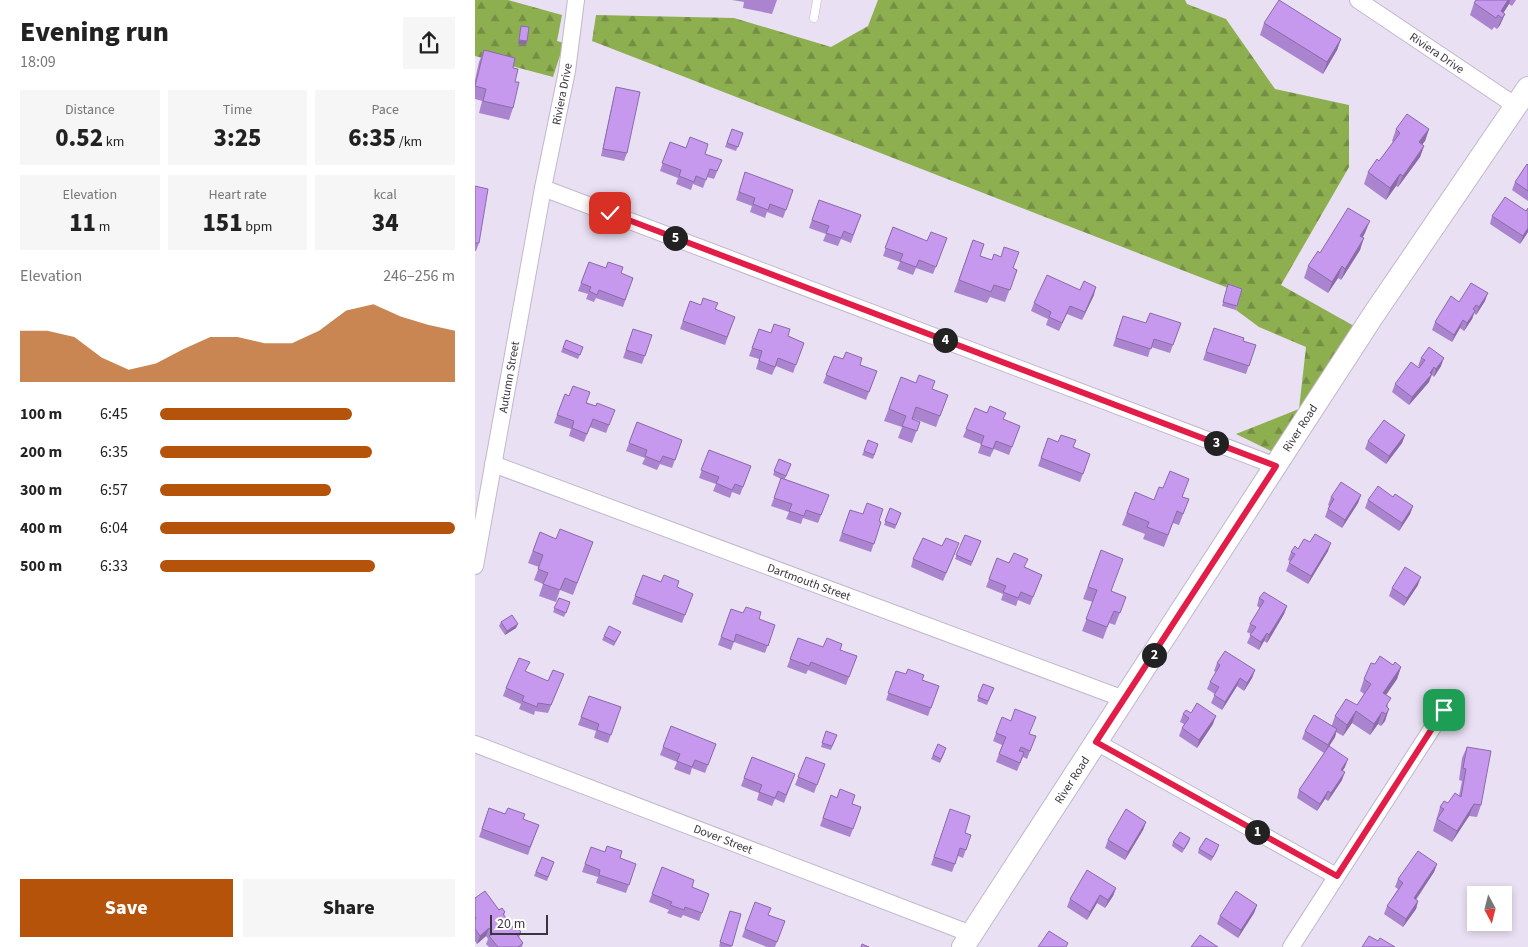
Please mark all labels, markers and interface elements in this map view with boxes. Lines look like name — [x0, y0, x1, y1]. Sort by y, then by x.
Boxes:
text: Evening run — [20, 12, 169, 52]
button: share — [403, 17, 455, 69]
street label: Riviera Drive — [1406, 29, 1467, 78]
text: 18:09 — [20, 51, 56, 73]
street label: Riviera Drive — [548, 62, 577, 126]
text: Distance — [65, 100, 115, 120]
text: Time — [223, 100, 252, 120]
text: Pace — [371, 100, 399, 120]
text: 0.52 — [55, 120, 103, 156]
text: 3:25 — [214, 120, 261, 156]
text: 6:35 — [348, 120, 396, 156]
text: km — [103, 132, 124, 152]
text: /km — [396, 132, 422, 152]
text: Elevation — [63, 185, 117, 205]
text: Heart rate — [208, 185, 267, 205]
text: kcal — [373, 185, 397, 205]
pin — [589, 192, 631, 234]
icon: check — [596, 199, 624, 227]
text: 11 — [69, 205, 96, 241]
text: 151 — [203, 205, 243, 241]
text: 34 — [372, 205, 399, 241]
text: m — [96, 217, 110, 237]
text: bpm — [243, 217, 272, 237]
pin: 5 — [663, 226, 687, 250]
text: 5 — [672, 228, 679, 248]
text: Elevation — [20, 265, 82, 287]
text: 246–256 m — [383, 265, 455, 287]
pin: 4 — [933, 328, 957, 352]
text: 4 — [942, 330, 949, 350]
street label: Autumn Street — [495, 340, 524, 414]
street label: River Road — [1279, 401, 1322, 455]
text: 100 m — [20, 403, 62, 425]
text: 6:45 — [100, 403, 128, 425]
pin: 3 — [1203, 430, 1229, 456]
text: 3 — [1213, 433, 1220, 453]
text: 200 m — [20, 441, 62, 463]
text: 6:35 — [100, 441, 128, 463]
text: 300 m — [20, 479, 62, 501]
text: 6:57 — [100, 479, 128, 501]
text: 400 m — [20, 517, 62, 539]
text: 6:04 — [100, 517, 128, 539]
text: 500 m — [20, 555, 62, 577]
text: 6:33 — [100, 555, 128, 577]
street label: Dartmouth Street — [765, 559, 853, 605]
pin: 2 — [1141, 642, 1167, 668]
text: 2 — [1151, 645, 1158, 665]
pin — [1423, 689, 1465, 731]
icon: arrive — [1430, 696, 1458, 724]
street label: River Road — [1051, 753, 1094, 807]
street label: Dover Street — [691, 820, 755, 859]
pin: 1 — [1245, 820, 1269, 844]
text: 1 — [1254, 822, 1261, 842]
button: Save — [20, 879, 233, 937]
button: Share — [243, 879, 455, 937]
north arrow — [1467, 886, 1513, 931]
map controls — [1467, 886, 1512, 931]
scale bar — [490, 912, 547, 935]
text: 20 m — [497, 914, 525, 934]

